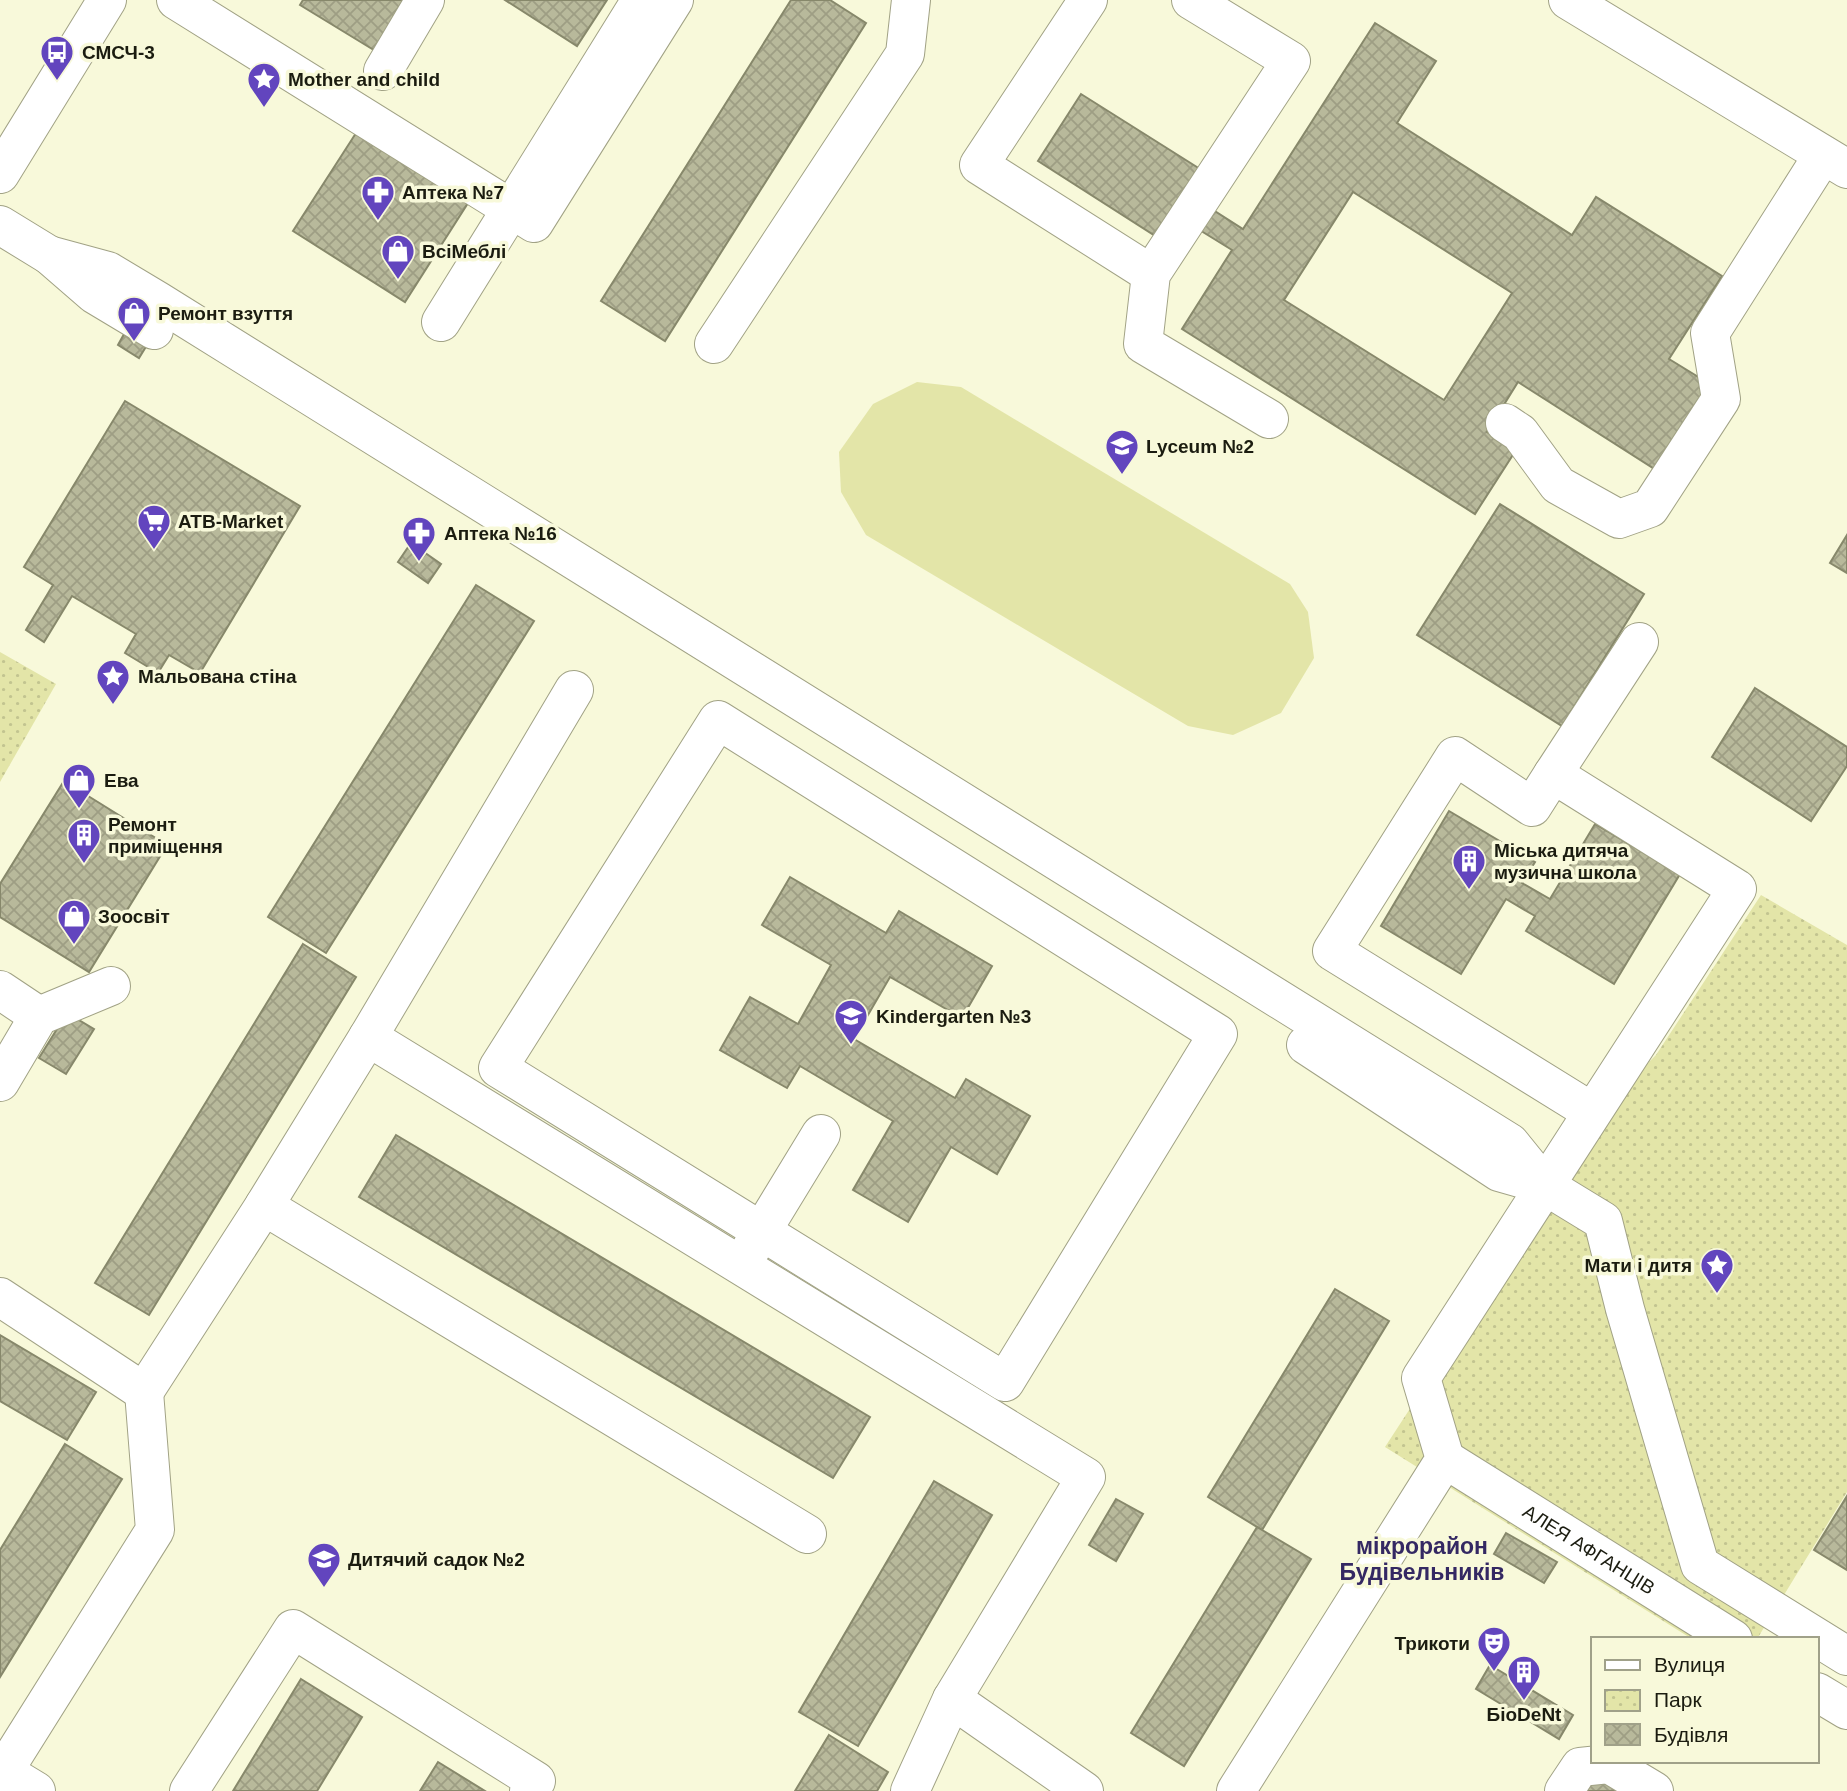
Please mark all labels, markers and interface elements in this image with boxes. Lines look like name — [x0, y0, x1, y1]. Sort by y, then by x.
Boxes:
bus stop icon: СМСЧ-3 — [38, 33, 76, 82]
place label: СМСЧ-3 — [82, 42, 155, 63]
place icon: Mother and child — [245, 60, 283, 109]
place label: Mother and child — [288, 69, 440, 90]
pharmacy icon: Аптека №7 — [359, 173, 397, 222]
place label: Аптека №7 — [402, 182, 504, 203]
shop icon: ВсіМеблі — [379, 232, 417, 281]
place label: ВсіМеблі — [422, 241, 506, 262]
shop icon: Ремонт взуття — [115, 294, 153, 343]
place label: Ремонт взуття — [158, 303, 293, 324]
school or university icon: Lyceum №2 — [1103, 427, 1141, 476]
place label: Lyceum №2 — [1146, 436, 1254, 457]
supermarket icon: ATB-Market — [135, 502, 173, 551]
place label: ATB-Market — [178, 511, 284, 532]
pharmacy icon: Аптека №16 — [400, 514, 438, 563]
place label: Аптека №16 — [444, 523, 557, 544]
place icon: Мальована стіна — [94, 657, 132, 706]
place label: Мальована стіна — [138, 666, 297, 687]
shop icon: Ева — [60, 761, 98, 810]
place label: Ева — [104, 770, 139, 791]
place label: Ремонт приміщення — [108, 814, 223, 857]
building icon: Ремонт приміщення — [65, 816, 103, 865]
place label: Міська дитяча музична школа — [1494, 840, 1637, 883]
building icon: Міська дитяча музична школа — [1450, 842, 1488, 891]
shop icon: Зоосвіт — [55, 897, 93, 946]
place label: Зоосвіт — [98, 906, 170, 927]
school or university icon: Kindergarten №3 — [832, 997, 870, 1046]
place label: Kindergarten №3 — [876, 1006, 1031, 1027]
place icon: Мати і дитя — [1698, 1246, 1736, 1295]
place label: Мати і дитя — [1584, 1255, 1692, 1276]
street label: АЛЕЯ АФГАНЦІВ — [1519, 1500, 1659, 1598]
district label: мікрорайон Будівельників — [1340, 1533, 1504, 1585]
school or university icon: Дитячий садок №2 — [305, 1540, 343, 1589]
place label: Дитячий садок №2 — [348, 1549, 525, 1570]
theatre icon: Трикоти — [1475, 1624, 1513, 1673]
place label: Трикоти — [1394, 1633, 1470, 1654]
legend — [1591, 1637, 1819, 1763]
building icon: БіоDeNt — [1505, 1653, 1543, 1702]
text: Вулиця — [1654, 1653, 1725, 1676]
text: Парк — [1654, 1688, 1702, 1711]
place label: БіоDeNt — [1487, 1704, 1562, 1725]
text: Будівля — [1654, 1723, 1728, 1746]

